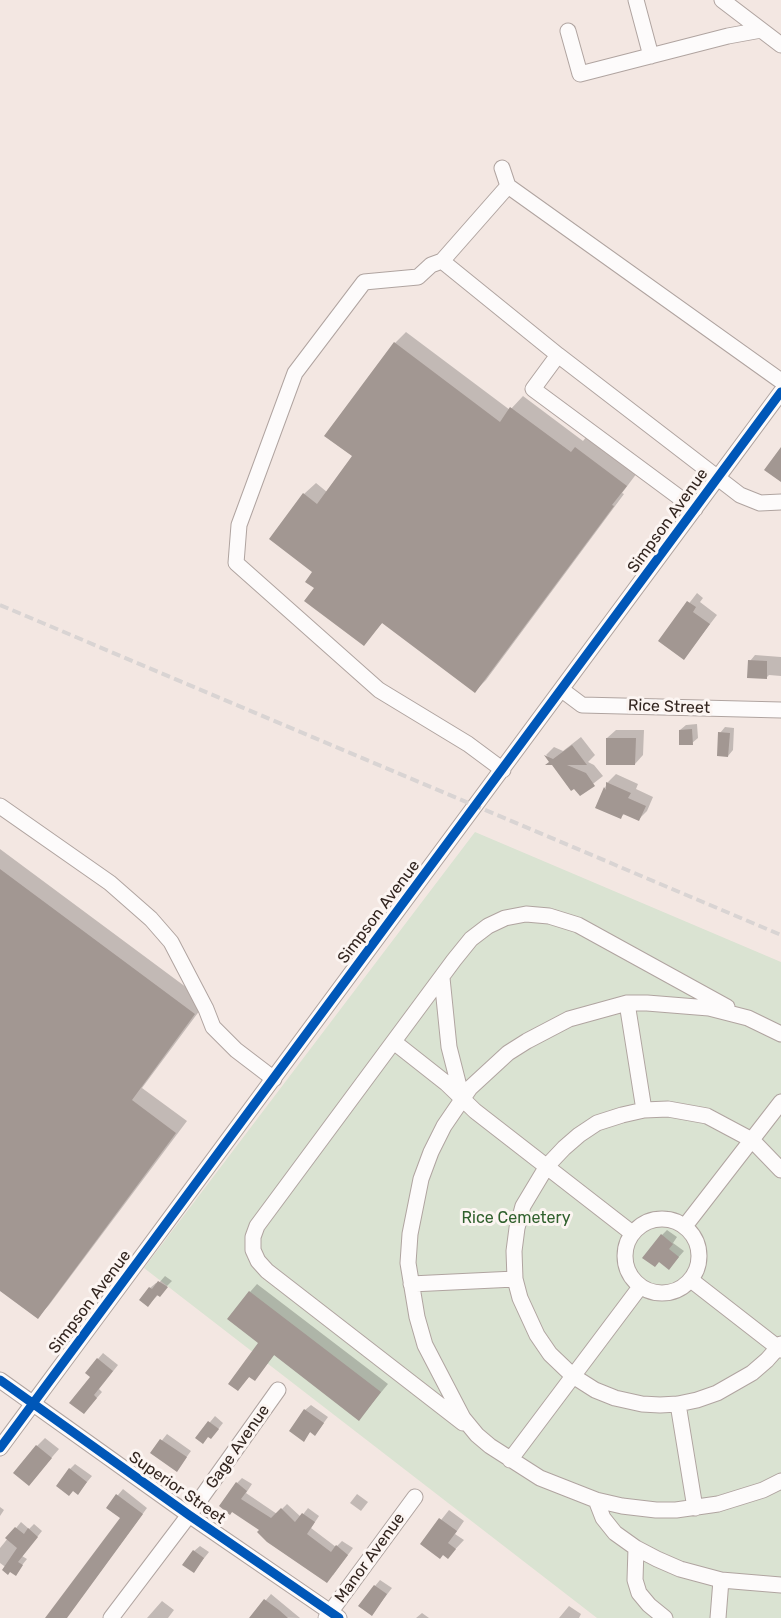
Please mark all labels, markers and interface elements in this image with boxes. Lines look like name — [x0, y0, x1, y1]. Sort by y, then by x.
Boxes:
street label: Simpson Avenue — [624, 465, 712, 577]
street label: Rice Street — [628, 696, 710, 718]
street label: Simpson Avenue — [334, 856, 424, 968]
park label: Rice Cemetery — [462, 1208, 570, 1228]
street label: Simpson Avenue — [45, 1246, 135, 1358]
street label: Gage Avenue — [202, 1401, 274, 1493]
street label: Superior Street — [125, 1448, 229, 1528]
street label: Manor Avenue — [331, 1509, 409, 1607]

